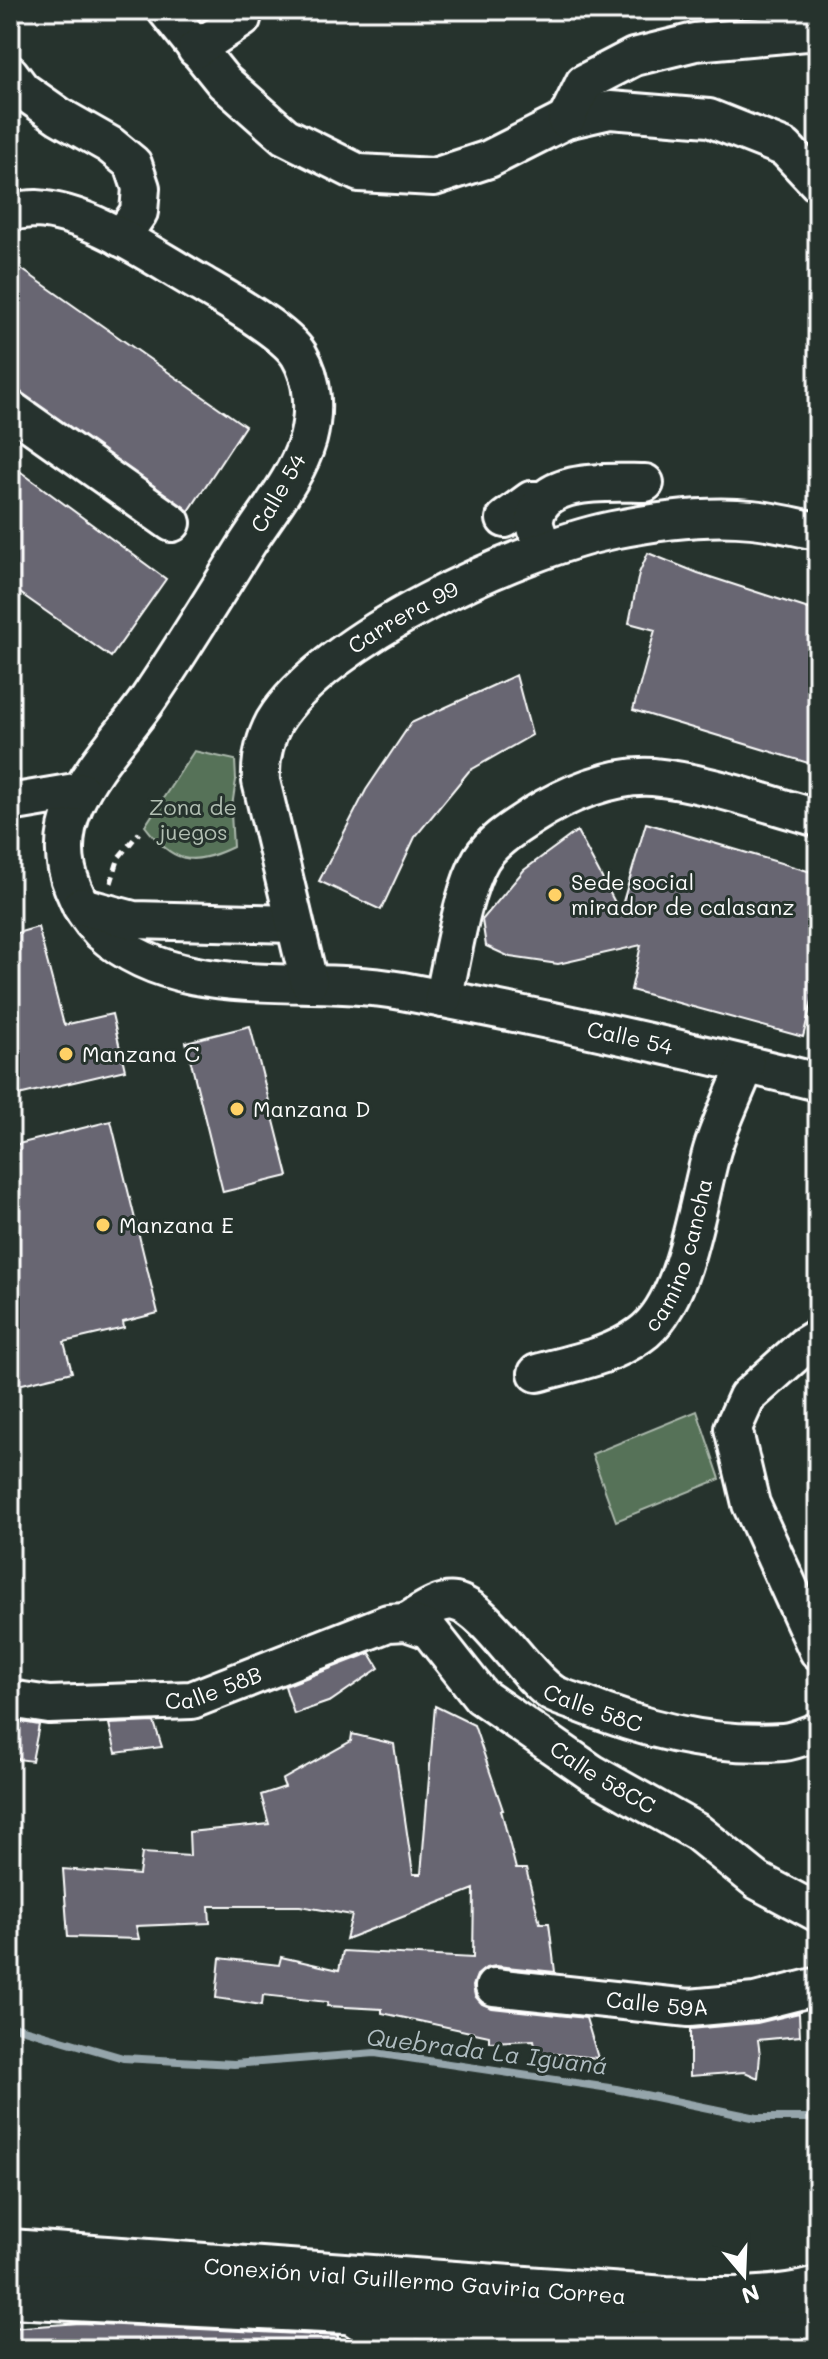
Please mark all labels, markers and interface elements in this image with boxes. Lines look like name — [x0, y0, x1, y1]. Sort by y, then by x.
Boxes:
street label: Calle 54 — [243, 448, 312, 538]
street label: Carrera 99 — [342, 573, 463, 660]
park label: Zona de juegos — [149, 792, 237, 846]
place label: Sede social mirador de calasanz — [571, 867, 794, 921]
marker: Sede social mirador de calasanz — [546, 886, 564, 904]
street label: Calle 54 — [585, 1014, 676, 1061]
place label: Manzana C — [82, 1039, 200, 1068]
marker: Manzana C — [57, 1045, 75, 1063]
place label: Manzana D — [253, 1094, 370, 1123]
marker: Manzana D — [228, 1100, 246, 1118]
street label: camino cancha — [637, 1175, 718, 1337]
place label: Manzana E — [119, 1210, 234, 1239]
marker: Manzana E — [94, 1216, 112, 1234]
street label: Calle 58B — [164, 1659, 266, 1715]
street label: Calle 58C — [538, 1676, 646, 1738]
street label: Calle 58CC — [545, 1733, 661, 1820]
street label: Calle 59A — [605, 1984, 709, 2022]
water label: Quebrada La Iguaná — [365, 2020, 610, 2081]
north arrow — [704, 2235, 784, 2315]
street label: Conexión vial Guillermo Gaviria Correa — [203, 2251, 627, 2310]
text: N — [738, 2278, 763, 2311]

